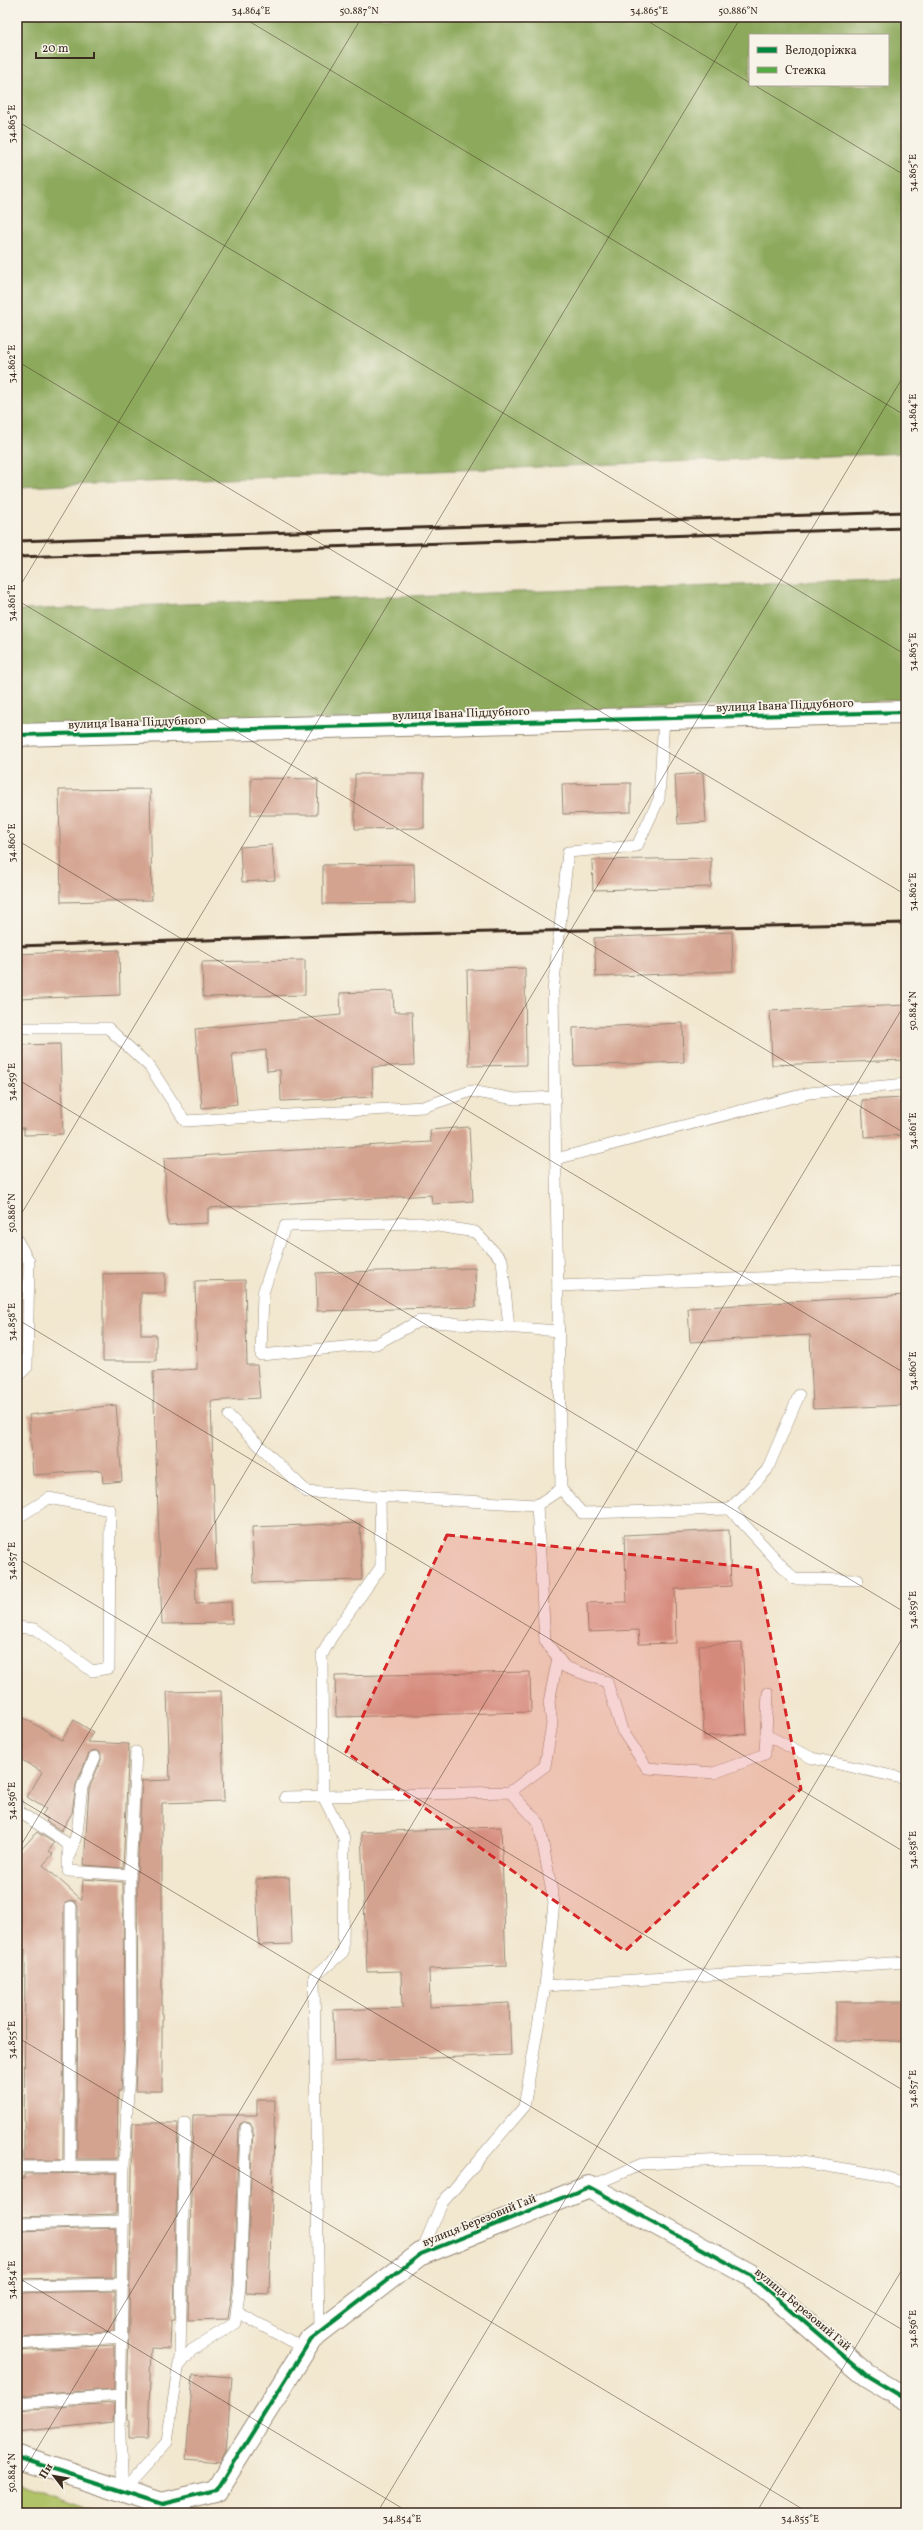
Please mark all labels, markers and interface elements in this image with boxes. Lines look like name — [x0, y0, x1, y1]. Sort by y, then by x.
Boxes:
text: 34.864°E — [232, 4, 270, 18]
text: 50.887°N — [339, 4, 379, 18]
text: 34.865°E — [630, 4, 668, 18]
text: 50.886°N — [718, 4, 758, 18]
scale bar — [36, 34, 94, 60]
legend — [749, 34, 889, 86]
text: 20 m — [42, 41, 69, 57]
text: Велодоріжка — [785, 43, 857, 59]
text: Стежка — [785, 63, 826, 79]
text: 34.863°E — [5, 105, 19, 143]
text: 34.865°E — [906, 154, 920, 192]
text: 34.862°E — [5, 345, 19, 383]
text: 34.864°E — [906, 394, 920, 432]
text: 34.861°E — [5, 584, 19, 622]
text: 34.863°E — [906, 633, 920, 671]
street label: вулиця Івана Піддубного — [716, 696, 854, 716]
street label: вулиця Івана Піддубного — [392, 704, 530, 724]
street label: вулиця Івана Піддубного — [68, 713, 206, 733]
text: 34.860°E — [5, 823, 19, 863]
text: 34.862°E — [906, 873, 920, 911]
text: 50.884°N — [906, 991, 920, 1031]
text: 34.859°E — [5, 1063, 19, 1101]
text: 34.861°E — [906, 1112, 920, 1150]
text: 50.886°N — [5, 1193, 19, 1233]
text: 34.858°E — [5, 1303, 19, 1341]
text: 34.860°E — [906, 1351, 920, 1391]
text: 34.857°E — [5, 1542, 19, 1580]
text: 34.859°E — [906, 1591, 920, 1629]
text: 34.856°E — [5, 1782, 19, 1820]
text: 34.858°E — [906, 1831, 920, 1869]
text: 34.855°E — [5, 2021, 19, 2059]
text: 34.857°E — [906, 2070, 920, 2108]
street label: вулиця Березовий Гай — [420, 2191, 539, 2251]
text: 34.854°E — [5, 2261, 19, 2299]
street label: вулиця Березовий Гай — [751, 2265, 854, 2355]
text: 34.856°E — [906, 2310, 920, 2348]
text: 50.884°N — [5, 2453, 19, 2493]
north arrow — [34, 2456, 74, 2496]
text: Пн — [36, 2461, 57, 2482]
text: 34.854°E — [383, 2512, 421, 2526]
text: 34.855°E — [781, 2512, 819, 2526]

